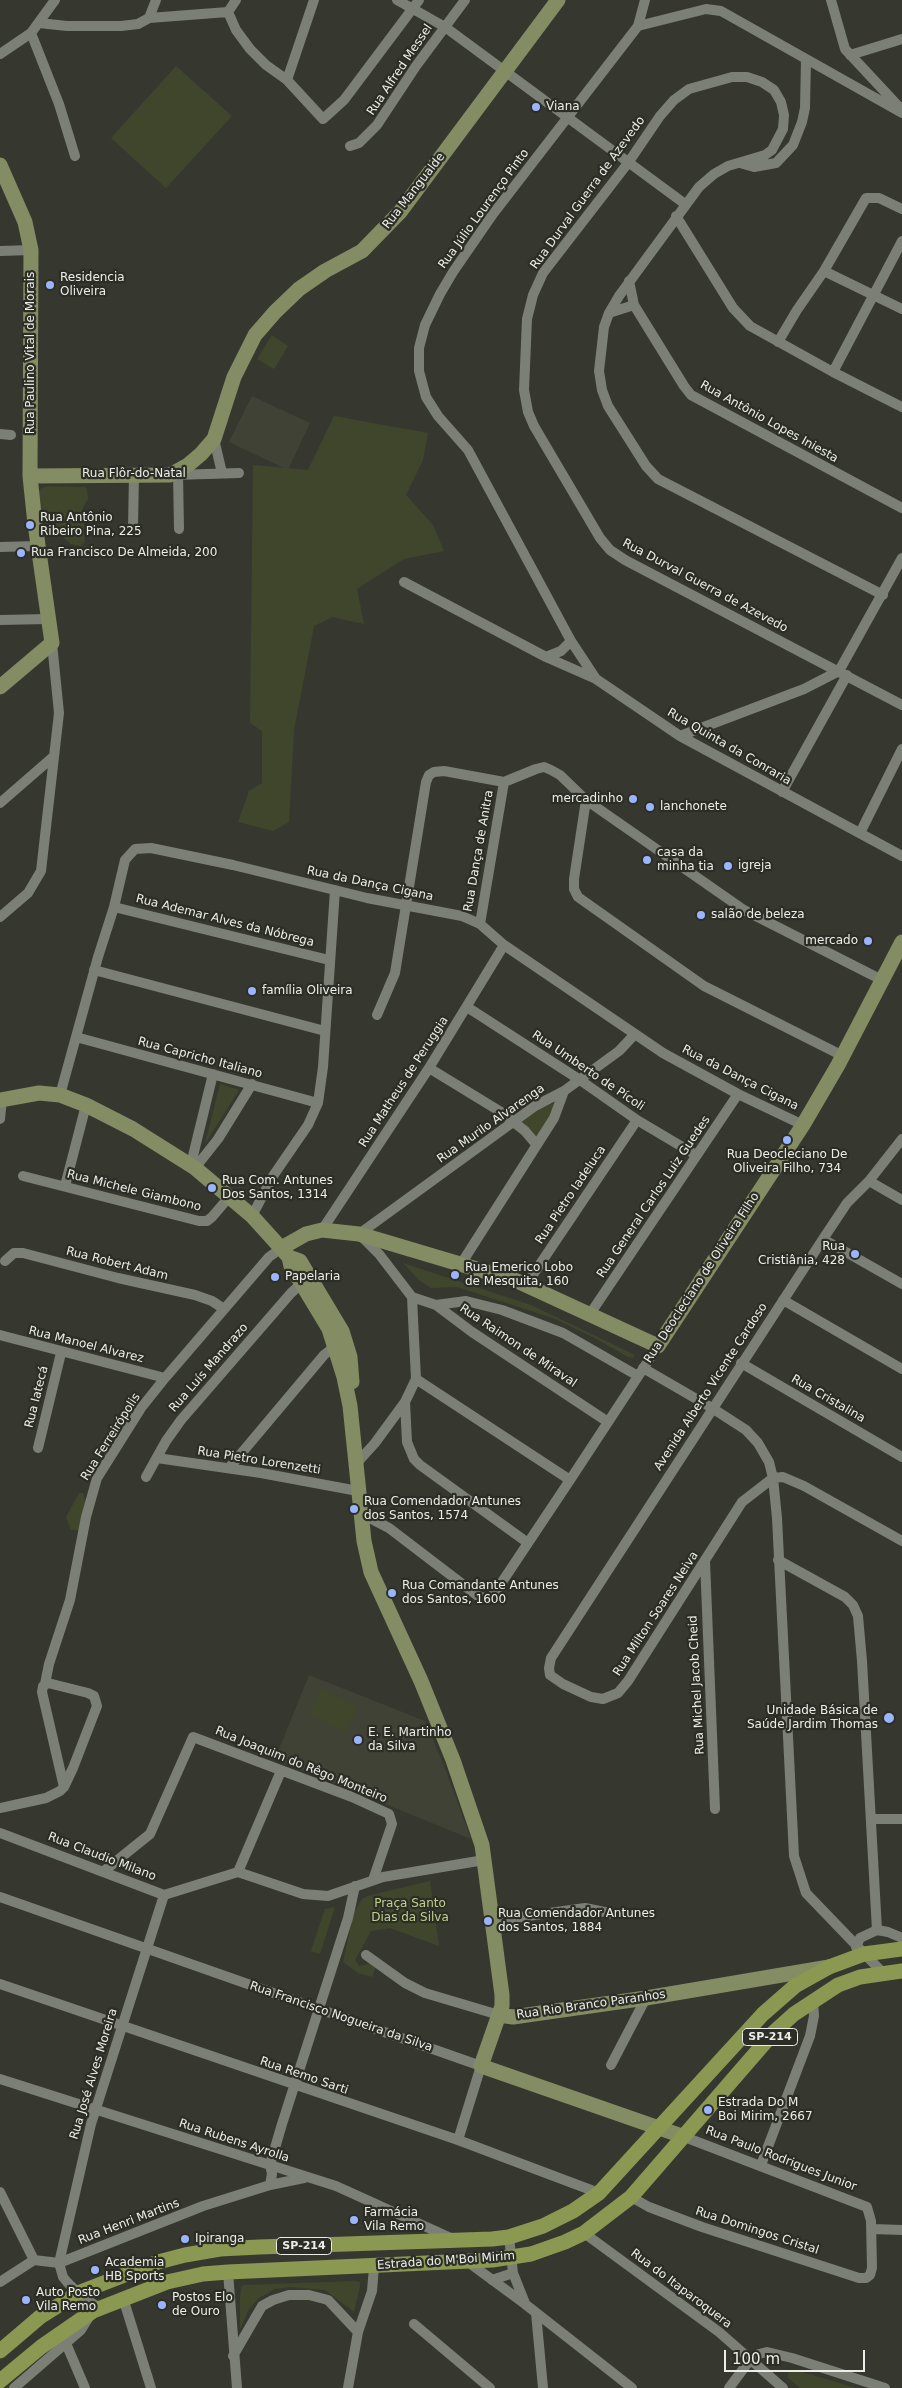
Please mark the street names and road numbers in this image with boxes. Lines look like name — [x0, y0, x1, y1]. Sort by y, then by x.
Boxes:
street label: Rua Alfred Messel — [364, 22, 436, 118]
street label: Rua Durval Guerra de Azevedo — [528, 114, 648, 272]
street label: Rua Júlio Lourenço Pinto — [436, 146, 532, 272]
street label: Rua Mangualde — [380, 150, 448, 232]
street label: Rua Paulino Vital de Morais — [24, 272, 38, 434]
street label: Rua Antônio Lopes Iniesta — [697, 378, 841, 466]
street label: Rua Flôr-do-Natal — [82, 467, 186, 481]
street label: Rua Durval Guerra de Azevedo — [620, 536, 790, 636]
street label: Rua Quinta da Conraria — [665, 706, 793, 788]
street label: Rua Dança de Anitra — [461, 789, 497, 913]
street label: Rua da Dança Cigana — [305, 864, 435, 904]
street label: Rua Ademar Alves da Nóbrega — [134, 892, 316, 950]
street label: Rua Matheus de Peruggia — [356, 1014, 452, 1150]
street label: Rua Umberto de Pícoli — [529, 1028, 647, 1114]
street label: Rua Capricho Italiano — [136, 1034, 264, 1082]
street label: Rua da Dança Cigana — [679, 1042, 801, 1114]
street label: Rua Murilo Alvarenga — [434, 1081, 548, 1167]
street label: Rua General Carlos Luiz Guedes — [594, 1113, 714, 1281]
street label: Rua Pietro Iadeluca — [533, 1143, 609, 1247]
street label: Rua Michele Giambono — [65, 1167, 203, 1215]
street label: Rua Deocleciano de Oliveira Filho — [641, 1190, 763, 1366]
street label: Rua Robert Adam — [64, 1244, 170, 1284]
street label: Rua Raimon de Miraval — [457, 1301, 579, 1391]
street label: Avenida Alberto Vicente Cardoso — [651, 1301, 771, 1473]
street label: Rua Luís Mandrazo — [167, 1321, 251, 1415]
street label: Rua Manoel Alvarez — [27, 1324, 145, 1366]
street label: Rua Iatecá — [22, 1364, 52, 1430]
street label: Rua Cristalina — [788, 1372, 868, 1426]
street label: Rua Ferreirópolis — [78, 1391, 144, 1483]
street label: Rua Pietro Lorenzetti — [196, 1444, 322, 1478]
street label: Rua Milton Soares Neiva — [610, 1549, 702, 1679]
street label: Rua Michel Jacob Cheid — [686, 1615, 708, 1755]
street label: Rua Joaquim do Rêgo Monteiro — [213, 1724, 389, 1806]
street label: Rua Claudio Milano — [46, 1830, 158, 1884]
street label: Rua Francisco Nogueira da Silva — [248, 1979, 434, 2055]
street label: Rua Rio Branco Paranhos — [516, 1987, 666, 2023]
street label: Rua José Alves Moreira — [67, 2007, 121, 2141]
road number: SP-214 — [742, 2028, 798, 2045]
street label: Rua Remo Sarti — [258, 2054, 350, 2098]
street label: Rua Rubens Ayrolla — [177, 2116, 291, 2166]
street label: Rua Paulo Rodrigues Junior — [703, 2123, 859, 2195]
street label: Rua Henri Martins — [76, 2196, 182, 2248]
street label: Rua Domingos Cristal — [693, 2204, 821, 2258]
road number: SP-214 — [276, 2238, 332, 2254]
street label: Rua do Itaparoquera — [628, 2246, 734, 2332]
street label: Estrada do M'Boi Mirim — [376, 2249, 516, 2273]

